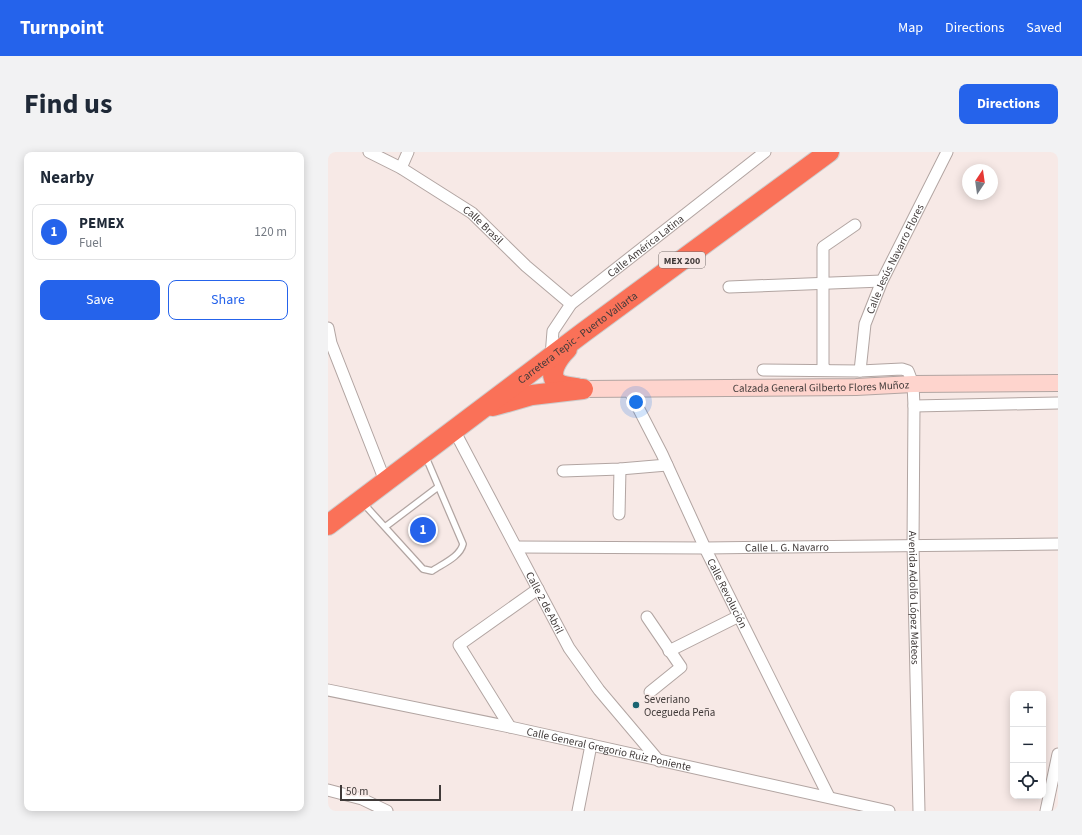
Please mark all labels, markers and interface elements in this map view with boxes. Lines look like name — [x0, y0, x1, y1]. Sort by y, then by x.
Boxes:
text: Turnpoint — [20, 15, 104, 42]
text: Map — [898, 18, 923, 38]
text: Directions — [945, 18, 1004, 38]
text: Saved — [1026, 18, 1062, 38]
text: Find us — [24, 84, 112, 124]
button: Directions — [959, 84, 1058, 124]
north arrow — [962, 164, 998, 200]
text: Nearby — [40, 166, 94, 190]
street label: Calle Jesús Navarro Flores — [863, 201, 928, 316]
street label: Calle Brasil — [460, 202, 507, 248]
street label: Calle América Latina — [604, 211, 687, 281]
text: PEMEX — [79, 213, 124, 234]
text: 1 — [51, 223, 57, 241]
text: 120 m — [254, 223, 287, 241]
text: Fuel — [79, 234, 102, 252]
road number: MEX 200 — [659, 252, 705, 268]
button: Save — [40, 280, 160, 320]
button: Share — [168, 280, 288, 320]
street label: Carretera Tepic - Puerto Vallarta — [515, 288, 641, 387]
street label: Calzada General Gilberto Flores Muñoz — [733, 377, 910, 396]
your location — [626, 392, 646, 412]
pin: 1 — [410, 515, 436, 545]
street label: Avenida Adolfo López Mateos — [905, 531, 923, 665]
street label: Calle L. G. Navarro — [745, 540, 829, 556]
street label: Calle Revolución — [703, 556, 751, 631]
street label: Calle 2 de Abril — [522, 569, 567, 636]
map controls — [1010, 691, 1046, 799]
button: + — [1010, 691, 1046, 727]
place label: Severiano Ocegueda Peña — [644, 692, 715, 720]
marker: Severiano Ocegueda Peña — [631, 700, 641, 710]
street label: Calle General Gregorio Ruiz Poniente — [525, 724, 693, 775]
button: − — [1010, 727, 1046, 763]
button: locate — [1010, 763, 1046, 799]
scale bar — [340, 783, 441, 802]
text: 50 m — [346, 784, 368, 799]

